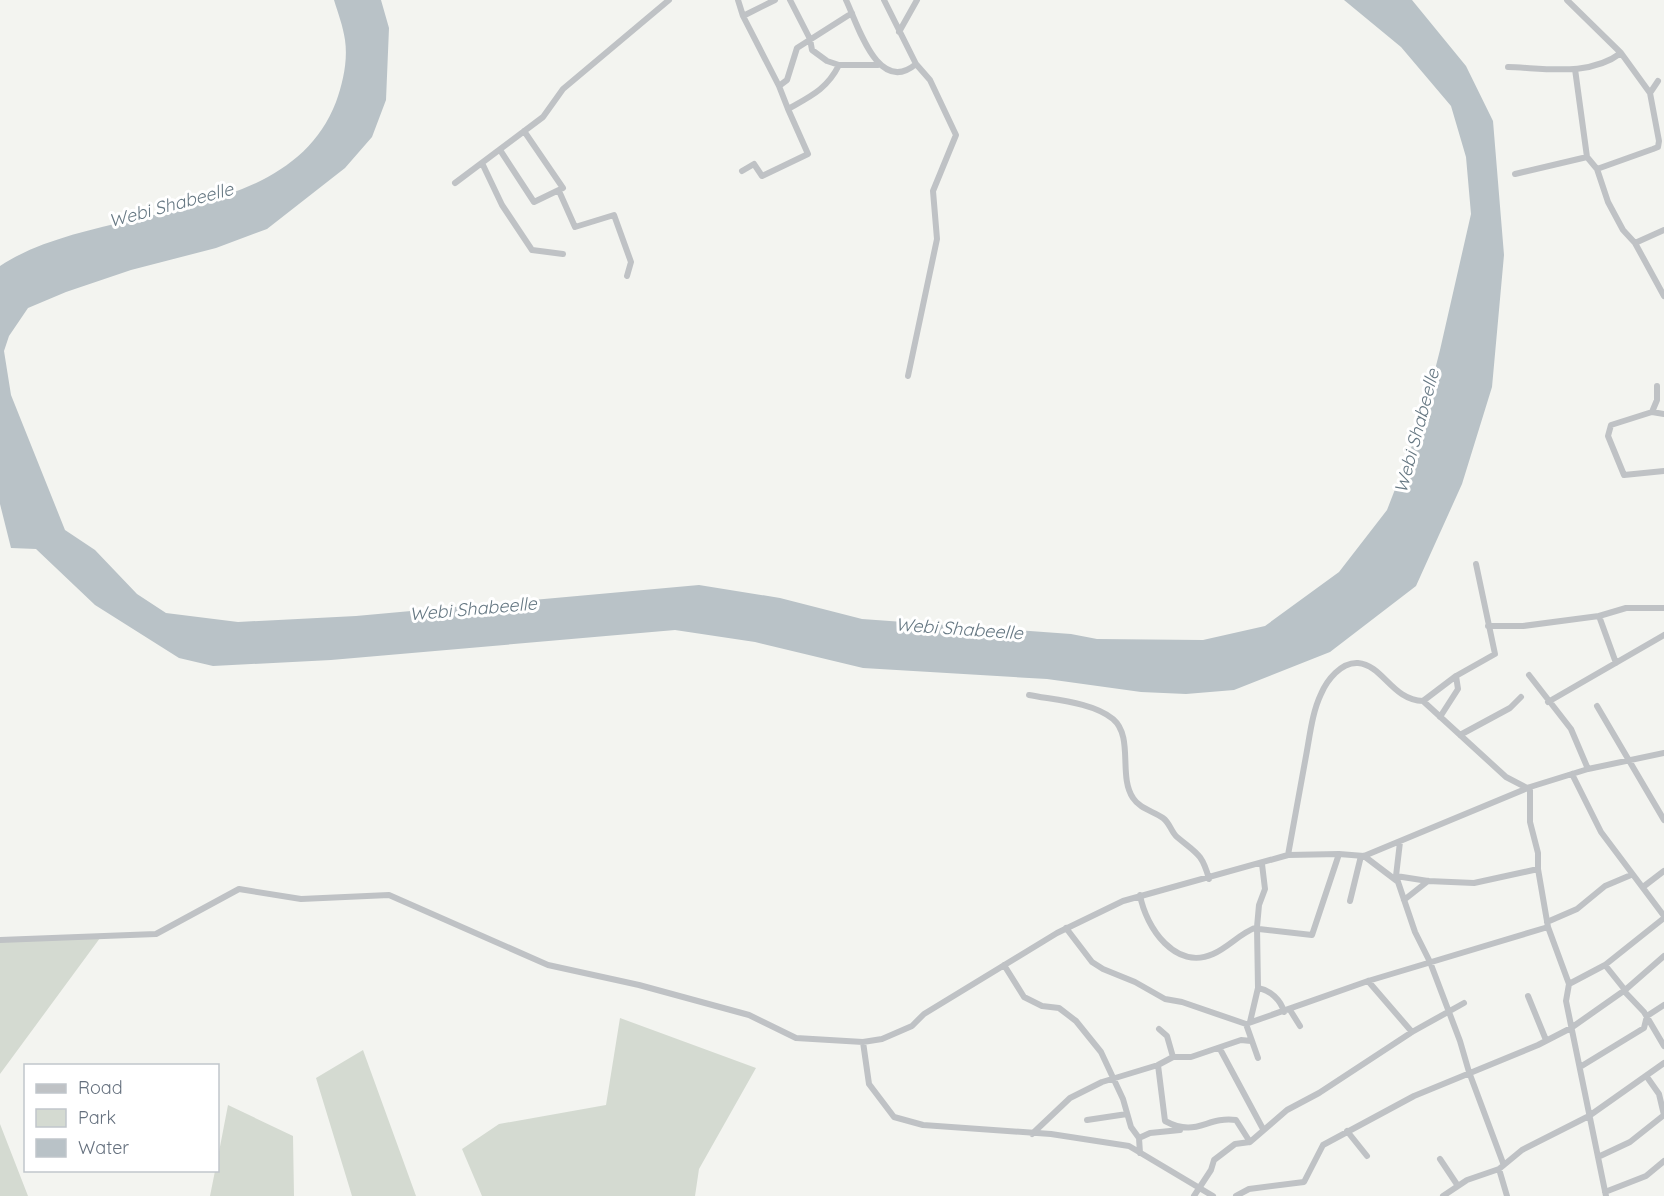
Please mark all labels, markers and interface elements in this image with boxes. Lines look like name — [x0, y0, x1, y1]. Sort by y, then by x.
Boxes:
water label: Webi Shabeelle — [106, 177, 236, 232]
water label: Webi Shabeelle — [1389, 365, 1444, 496]
water label: Webi Shabeelle — [408, 591, 538, 626]
water label: Webi Shabeelle — [895, 613, 1024, 644]
legend — [24, 1064, 219, 1172]
text: Road — [78, 1076, 123, 1099]
text: Park — [78, 1106, 116, 1129]
text: Water — [78, 1136, 129, 1159]

